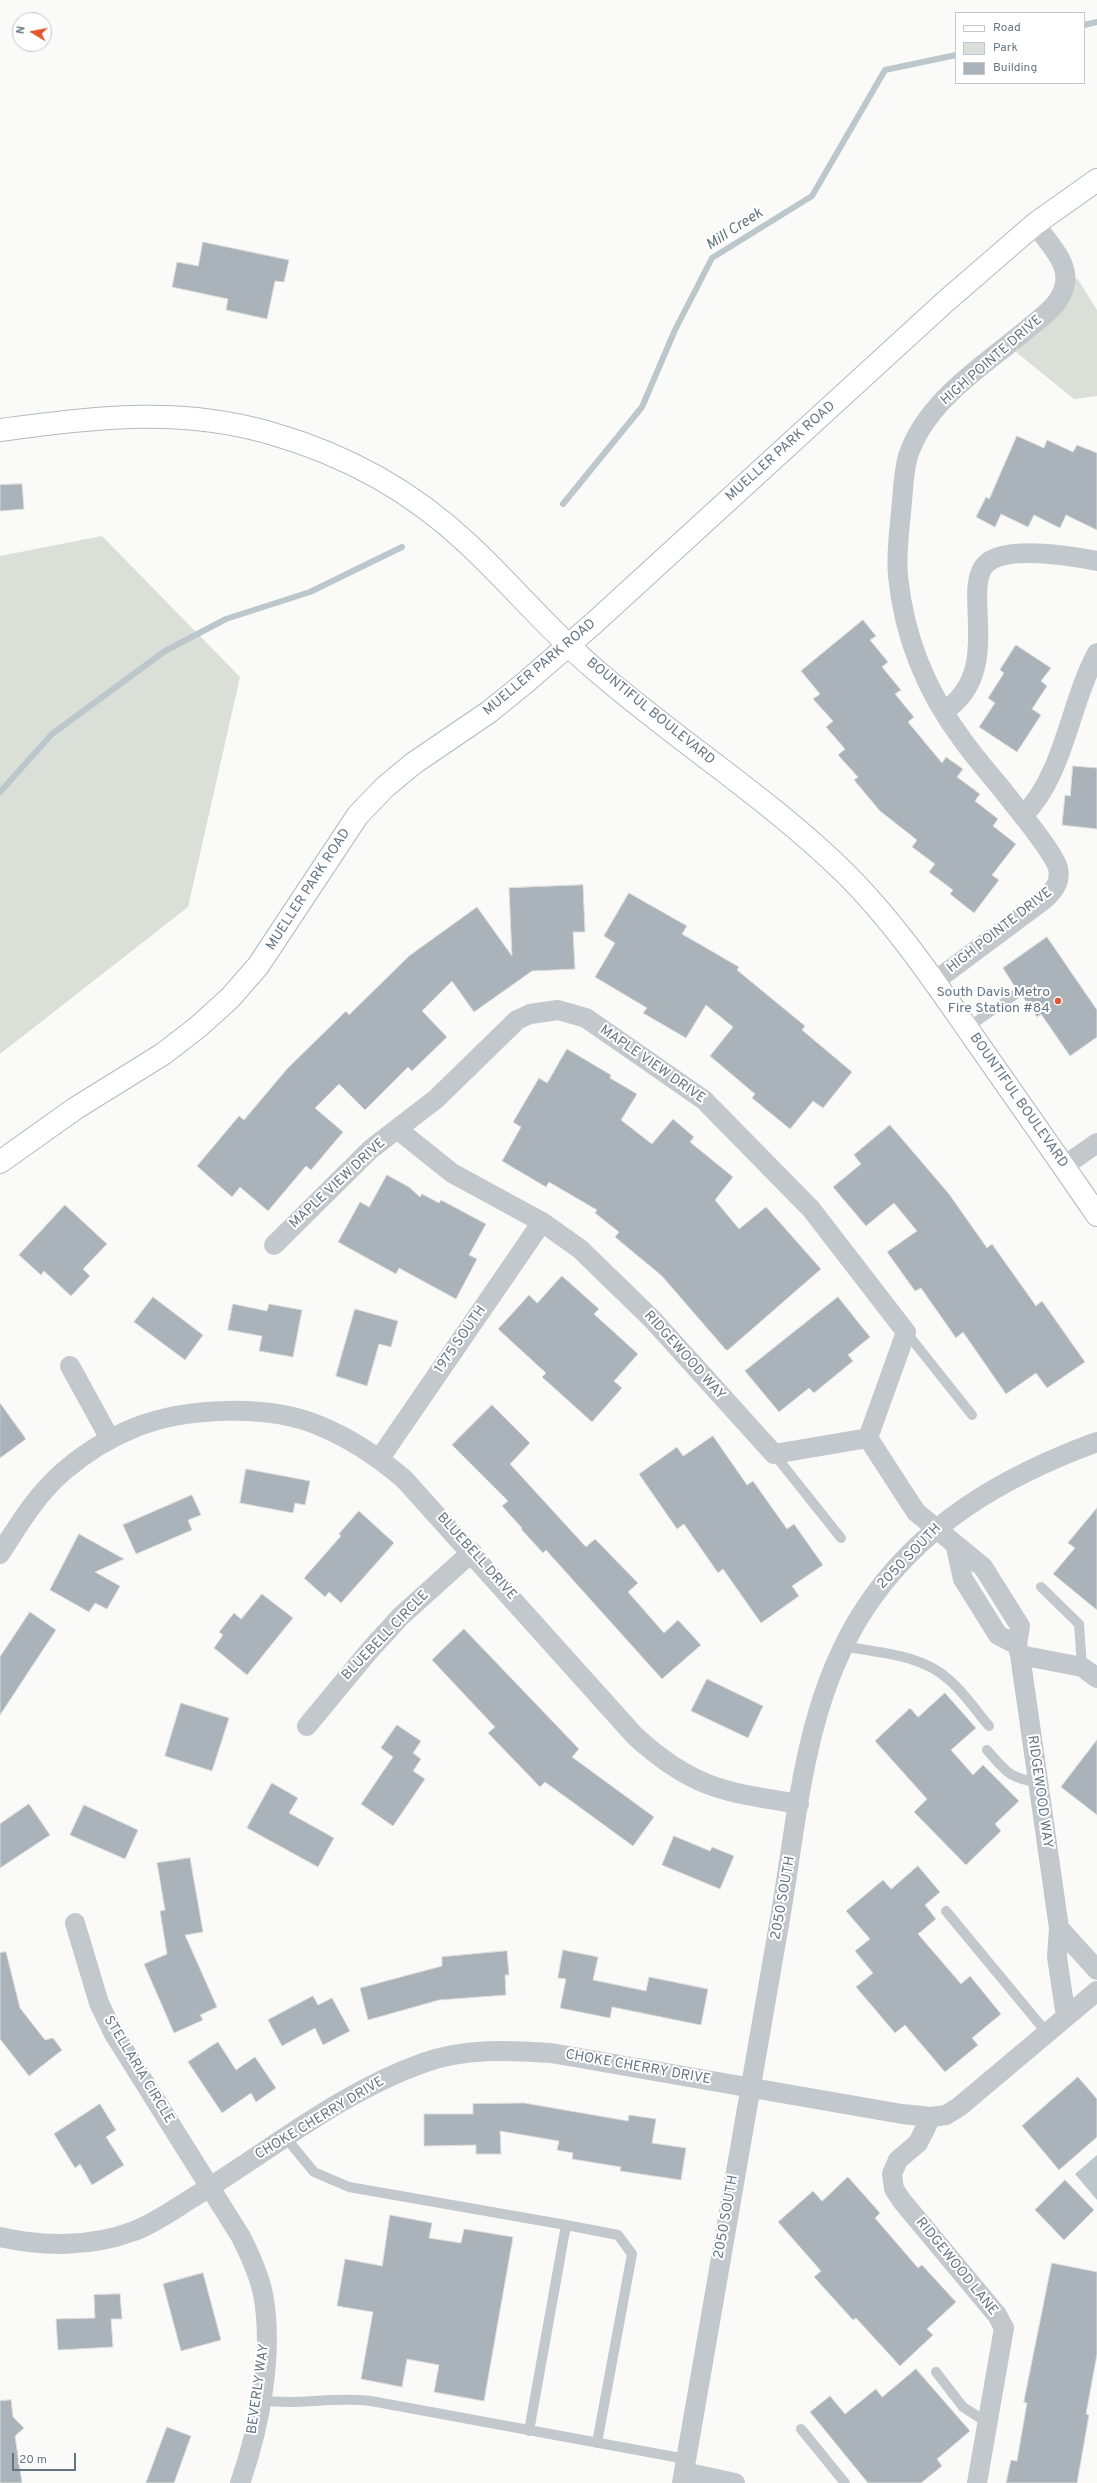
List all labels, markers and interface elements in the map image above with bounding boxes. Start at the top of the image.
north arrow [12,12,52,52]
legend [955,12,1085,84]
text: Road [993,20,1021,36]
text: N [14,25,29,35]
text: Park [993,40,1018,56]
text: Building [993,60,1037,76]
water label: Mill Creek [703,205,767,255]
street label: HIGH POINTE DRIVE [938,312,1046,410]
street label: MUELLER PARK ROAD [723,398,839,506]
street label: MUELLER PARK ROAD [480,616,600,720]
street label: BOUNTIFUL BOULEVARD [582,655,718,769]
street label: MUELLER PARK ROAD [263,826,355,954]
street label: HIGH POINTE DRIVE [944,885,1056,977]
place label: South Davis Metro Fire Station #84 [936,985,1050,1018]
marker: South Davis Metro Fire Station #84 [1053,996,1063,1006]
street label: MAPLE VIEW DRIVE [596,1022,708,1108]
street label: BOUNTIFUL BOULEVARD [965,1030,1071,1172]
street label: MAPLE VIEW DRIVE [287,1135,389,1233]
street label: 1975 SOUTH [432,1303,490,1377]
street label: RIDGEWOOD WAY [640,1308,728,1404]
street label: BLUEBELL DRIVE [433,1510,519,1604]
street label: 2050 SOUTH [875,1521,945,1593]
street label: BLUEBELL CIRCLE [339,1588,433,1684]
street label: RIDGEWOOD WAY [1023,1734,1055,1850]
street label: 2050 SOUTH [768,1855,800,1941]
street label: STELLARIA CIRCLE [99,2013,177,2127]
street label: CHOKE CHERRY DRIVE [564,2047,712,2089]
street label: CHOKE CHERRY DRIVE [253,2074,387,2164]
street label: 2050 SOUTH [711,2174,743,2260]
street label: RIDGEWOOD LANE [911,2215,1001,2319]
street label: BEVERLY WAY [244,2343,274,2435]
scale bar [14,2445,78,2471]
text: 20 m [19,2452,47,2468]

